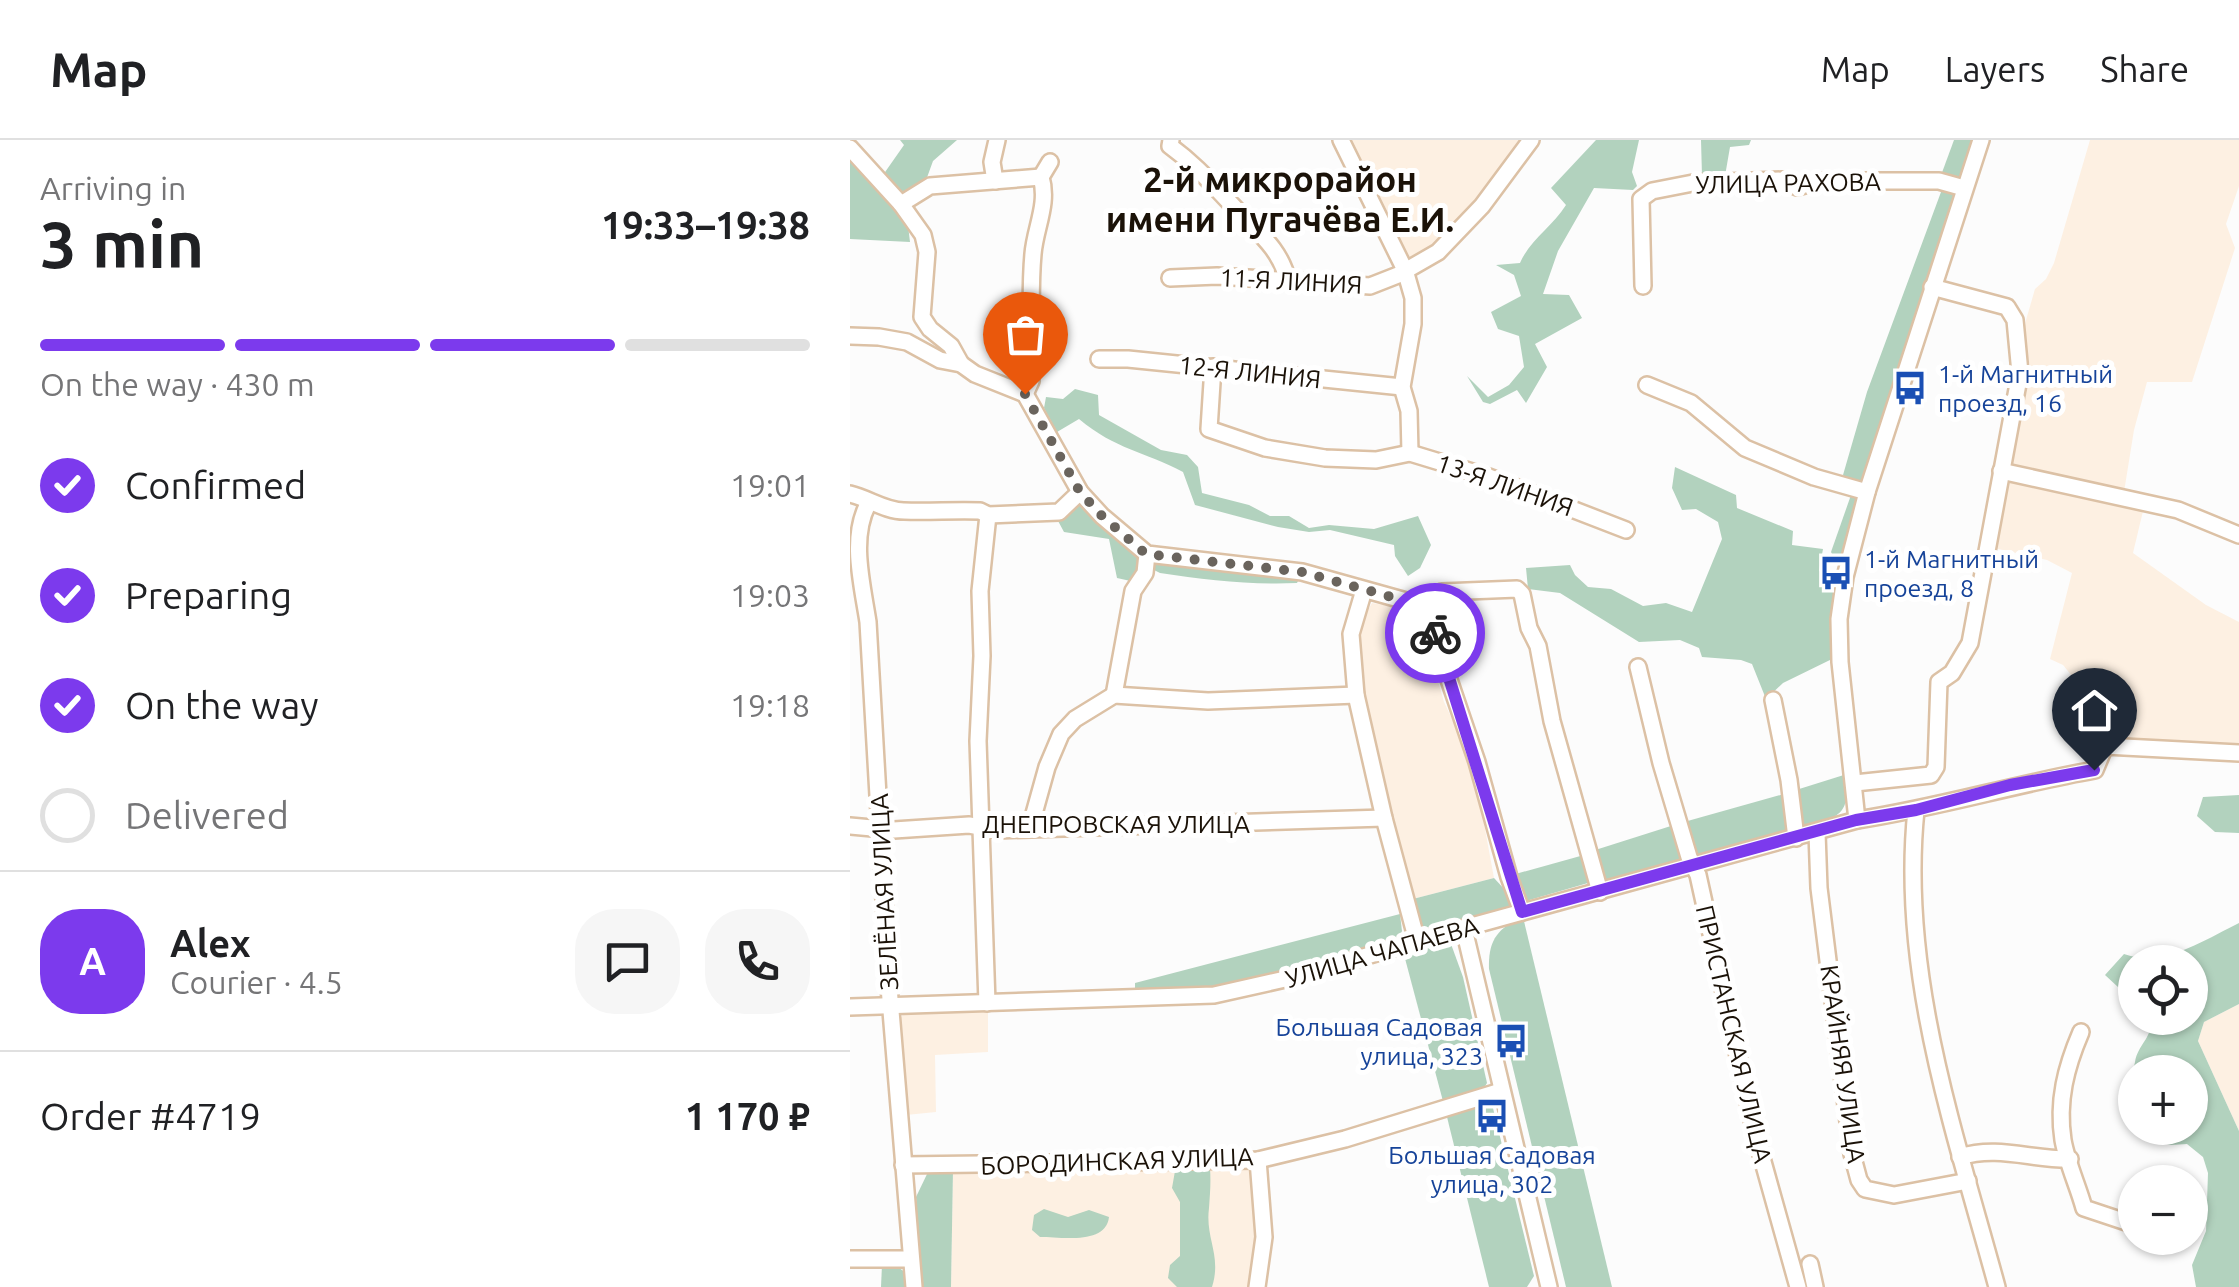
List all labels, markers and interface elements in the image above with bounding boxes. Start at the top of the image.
text: Map [50,42,148,96]
text: Map [1821,49,1890,89]
text: Layers [1945,49,2045,89]
text: Share [2100,49,2189,89]
district label: 2-й микрорайон имени Пугачёва Е.И. [1106,159,1454,239]
street label: УЛИЦА РАХОВА [1695,167,1881,199]
text: Arriving in [40,170,186,206]
text: 19:33–19:38 [601,204,810,246]
text: 3 min [40,207,204,280]
street label: 11-Я ЛИНИЯ [1219,263,1363,299]
pin [983,292,1068,395]
icon: bag [998,307,1053,362]
street label: 12-Я ЛИНИЯ [1178,351,1322,393]
place label: 1-й Магнитный проезд, 16 [1938,360,2113,417]
text: On the way · 430 m [40,366,315,402]
bus stop icon: 1-й Магнитный проезд, 16 [1891,369,1929,407]
street label: 13-Я ЛИНИЯ [1433,449,1577,521]
icon: check [40,458,95,513]
text: Confirmed [125,464,306,506]
text: 19:01 [730,467,810,503]
place label: 1-й Магнитный проезд, 8 [1864,545,2039,602]
bus stop icon: 1-й Магнитный проезд, 8 [1817,554,1855,592]
icon: check [40,568,95,623]
text: Preparing [125,574,292,616]
text: 19:03 [730,577,810,613]
courier [1385,583,1485,683]
icon: bike [1408,606,1463,661]
pin [2052,668,2137,771]
icon: check [40,678,95,733]
icon: home [2067,683,2122,738]
text: On the way [125,684,318,726]
text: 19:18 [730,687,810,723]
street label: ЗЕЛЁНАЯ УЛИЦА [865,793,903,991]
text: Delivered [125,794,289,836]
street label: ДНЕПРОВСКАЯ УЛИЦА [982,810,1250,838]
street label: ПРИСТАНСКАЯ УЛИЦА [1691,902,1777,1166]
button: chat [575,909,680,1014]
button: phone [705,909,810,1014]
street label: УЛИЦА ЧАПАЕВА [1282,911,1482,993]
text: Alex [170,922,251,964]
text: A [79,940,106,982]
map controls [2118,945,2208,1255]
button: locate [2118,945,2208,1035]
street label: КРАЙНЯЯ УЛИЦА [1815,963,1871,1165]
text: Courier · 4.5 [170,964,343,1000]
place label: Большая Садовая улица, 323 [1276,1013,1483,1070]
bus stop icon: Большая Садовая улица, 323 [1492,1022,1530,1060]
button: + [2118,1055,2208,1145]
text: Order #4719 [40,1095,261,1137]
text: 1 170 ₽ [685,1095,810,1137]
bus stop icon: Большая Садовая улица, 302 [1473,1097,1511,1135]
place label: Большая Садовая улица, 302 [1388,1141,1596,1198]
street label: БОРОДИНСКАЯ УЛИЦА [980,1142,1254,1180]
button: − [2118,1165,2208,1255]

